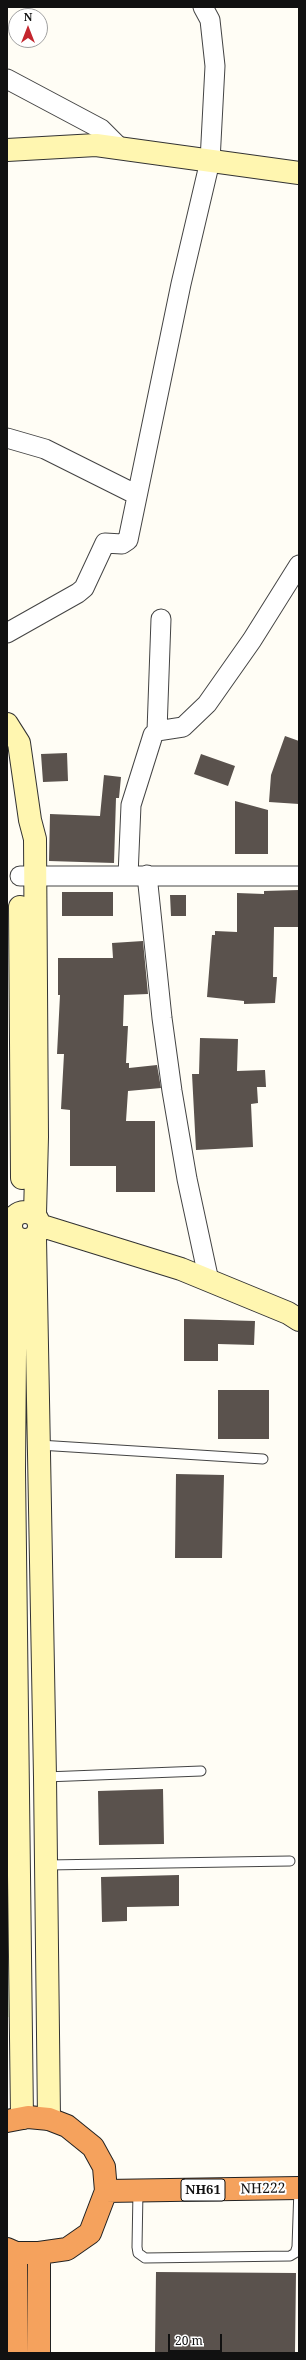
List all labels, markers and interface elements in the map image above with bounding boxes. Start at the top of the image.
north arrow [8,8,48,48]
text: N [24,9,32,24]
road number: NH61 [181,2179,225,2201]
street label: NH222 [240,2180,286,2198]
scale bar [170,2326,224,2352]
text: 20 m [175,2332,203,2349]

